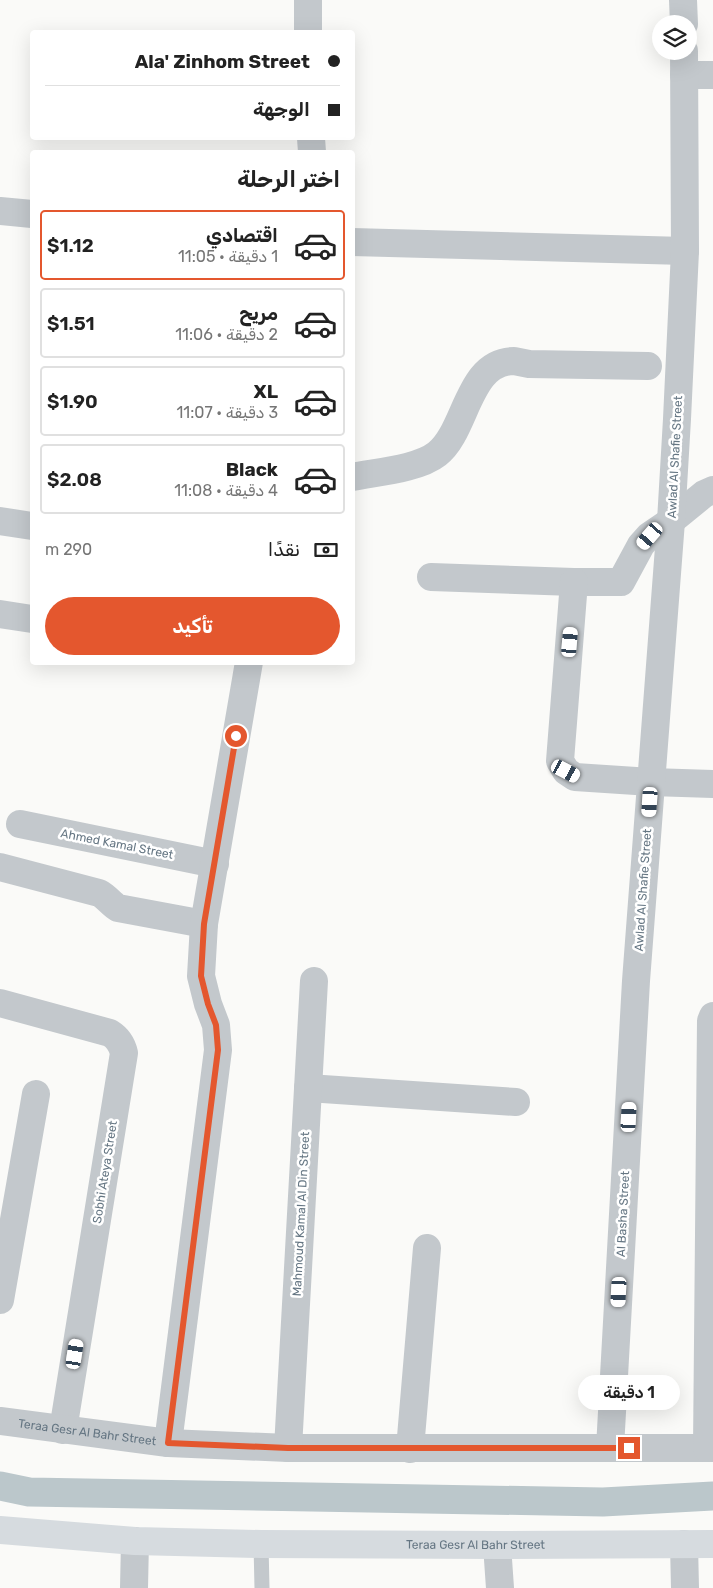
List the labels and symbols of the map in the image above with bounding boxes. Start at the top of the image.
street label: Awlad Al Shafie Street [665,395,685,519]
car [634,520,665,552]
car [561,626,578,658]
route start [225,725,247,747]
car [549,757,582,785]
car [641,787,658,817]
street label: Ahmed Kamal Street [60,826,175,862]
street label: Awlad Al Shafie Street [632,828,654,952]
car [620,1102,637,1132]
street label: Sobhi Ateya Street [90,1119,120,1224]
street label: Mahmoud Kamal Al Din Street [290,1131,312,1297]
street label: Al Basha Street [614,1170,632,1257]
car [610,1277,627,1307]
car [65,1338,84,1370]
callout: 1 دقيقة [578,1376,680,1410]
street label: Teraa Gesr Al Bahr Street [17,1416,157,1448]
route end [618,1437,640,1459]
street label: Teraa Gesr Al Bahr Street [406,1538,545,1552]

